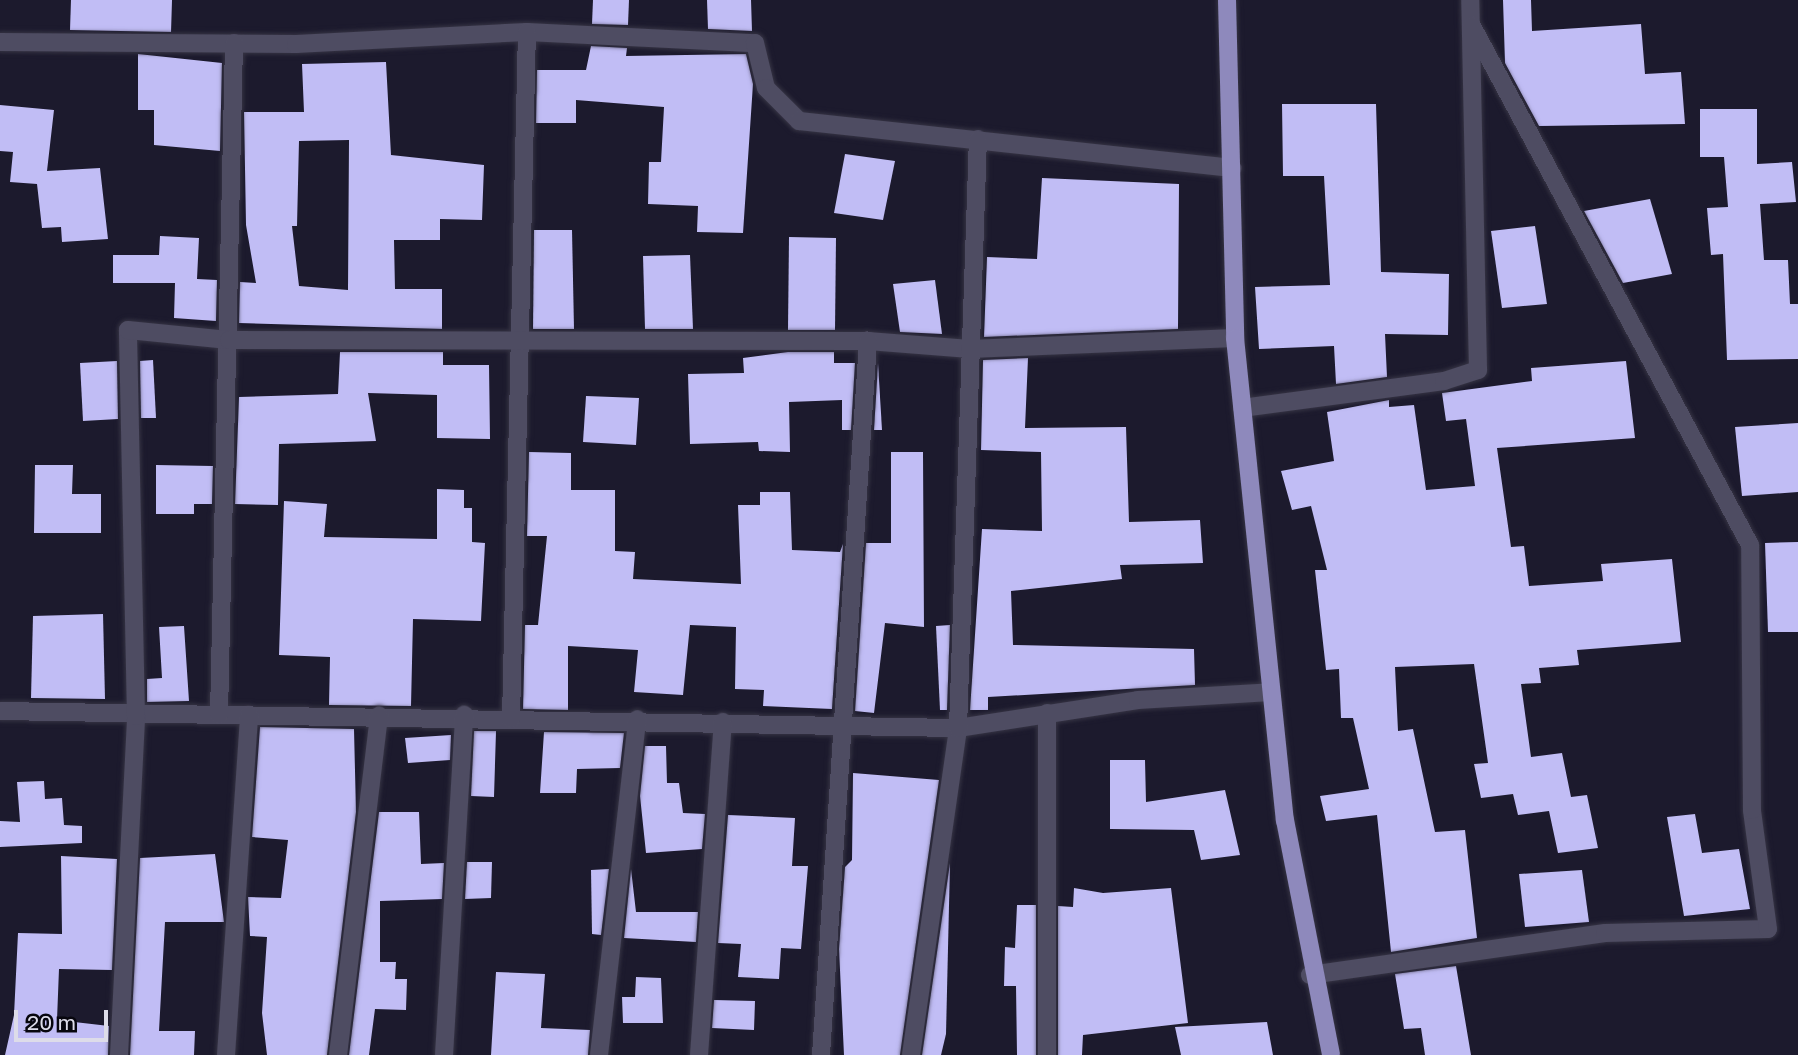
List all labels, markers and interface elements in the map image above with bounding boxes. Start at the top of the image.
scale bar [18,996,112,1040]
text: 20 m [27,1009,76,1035]

